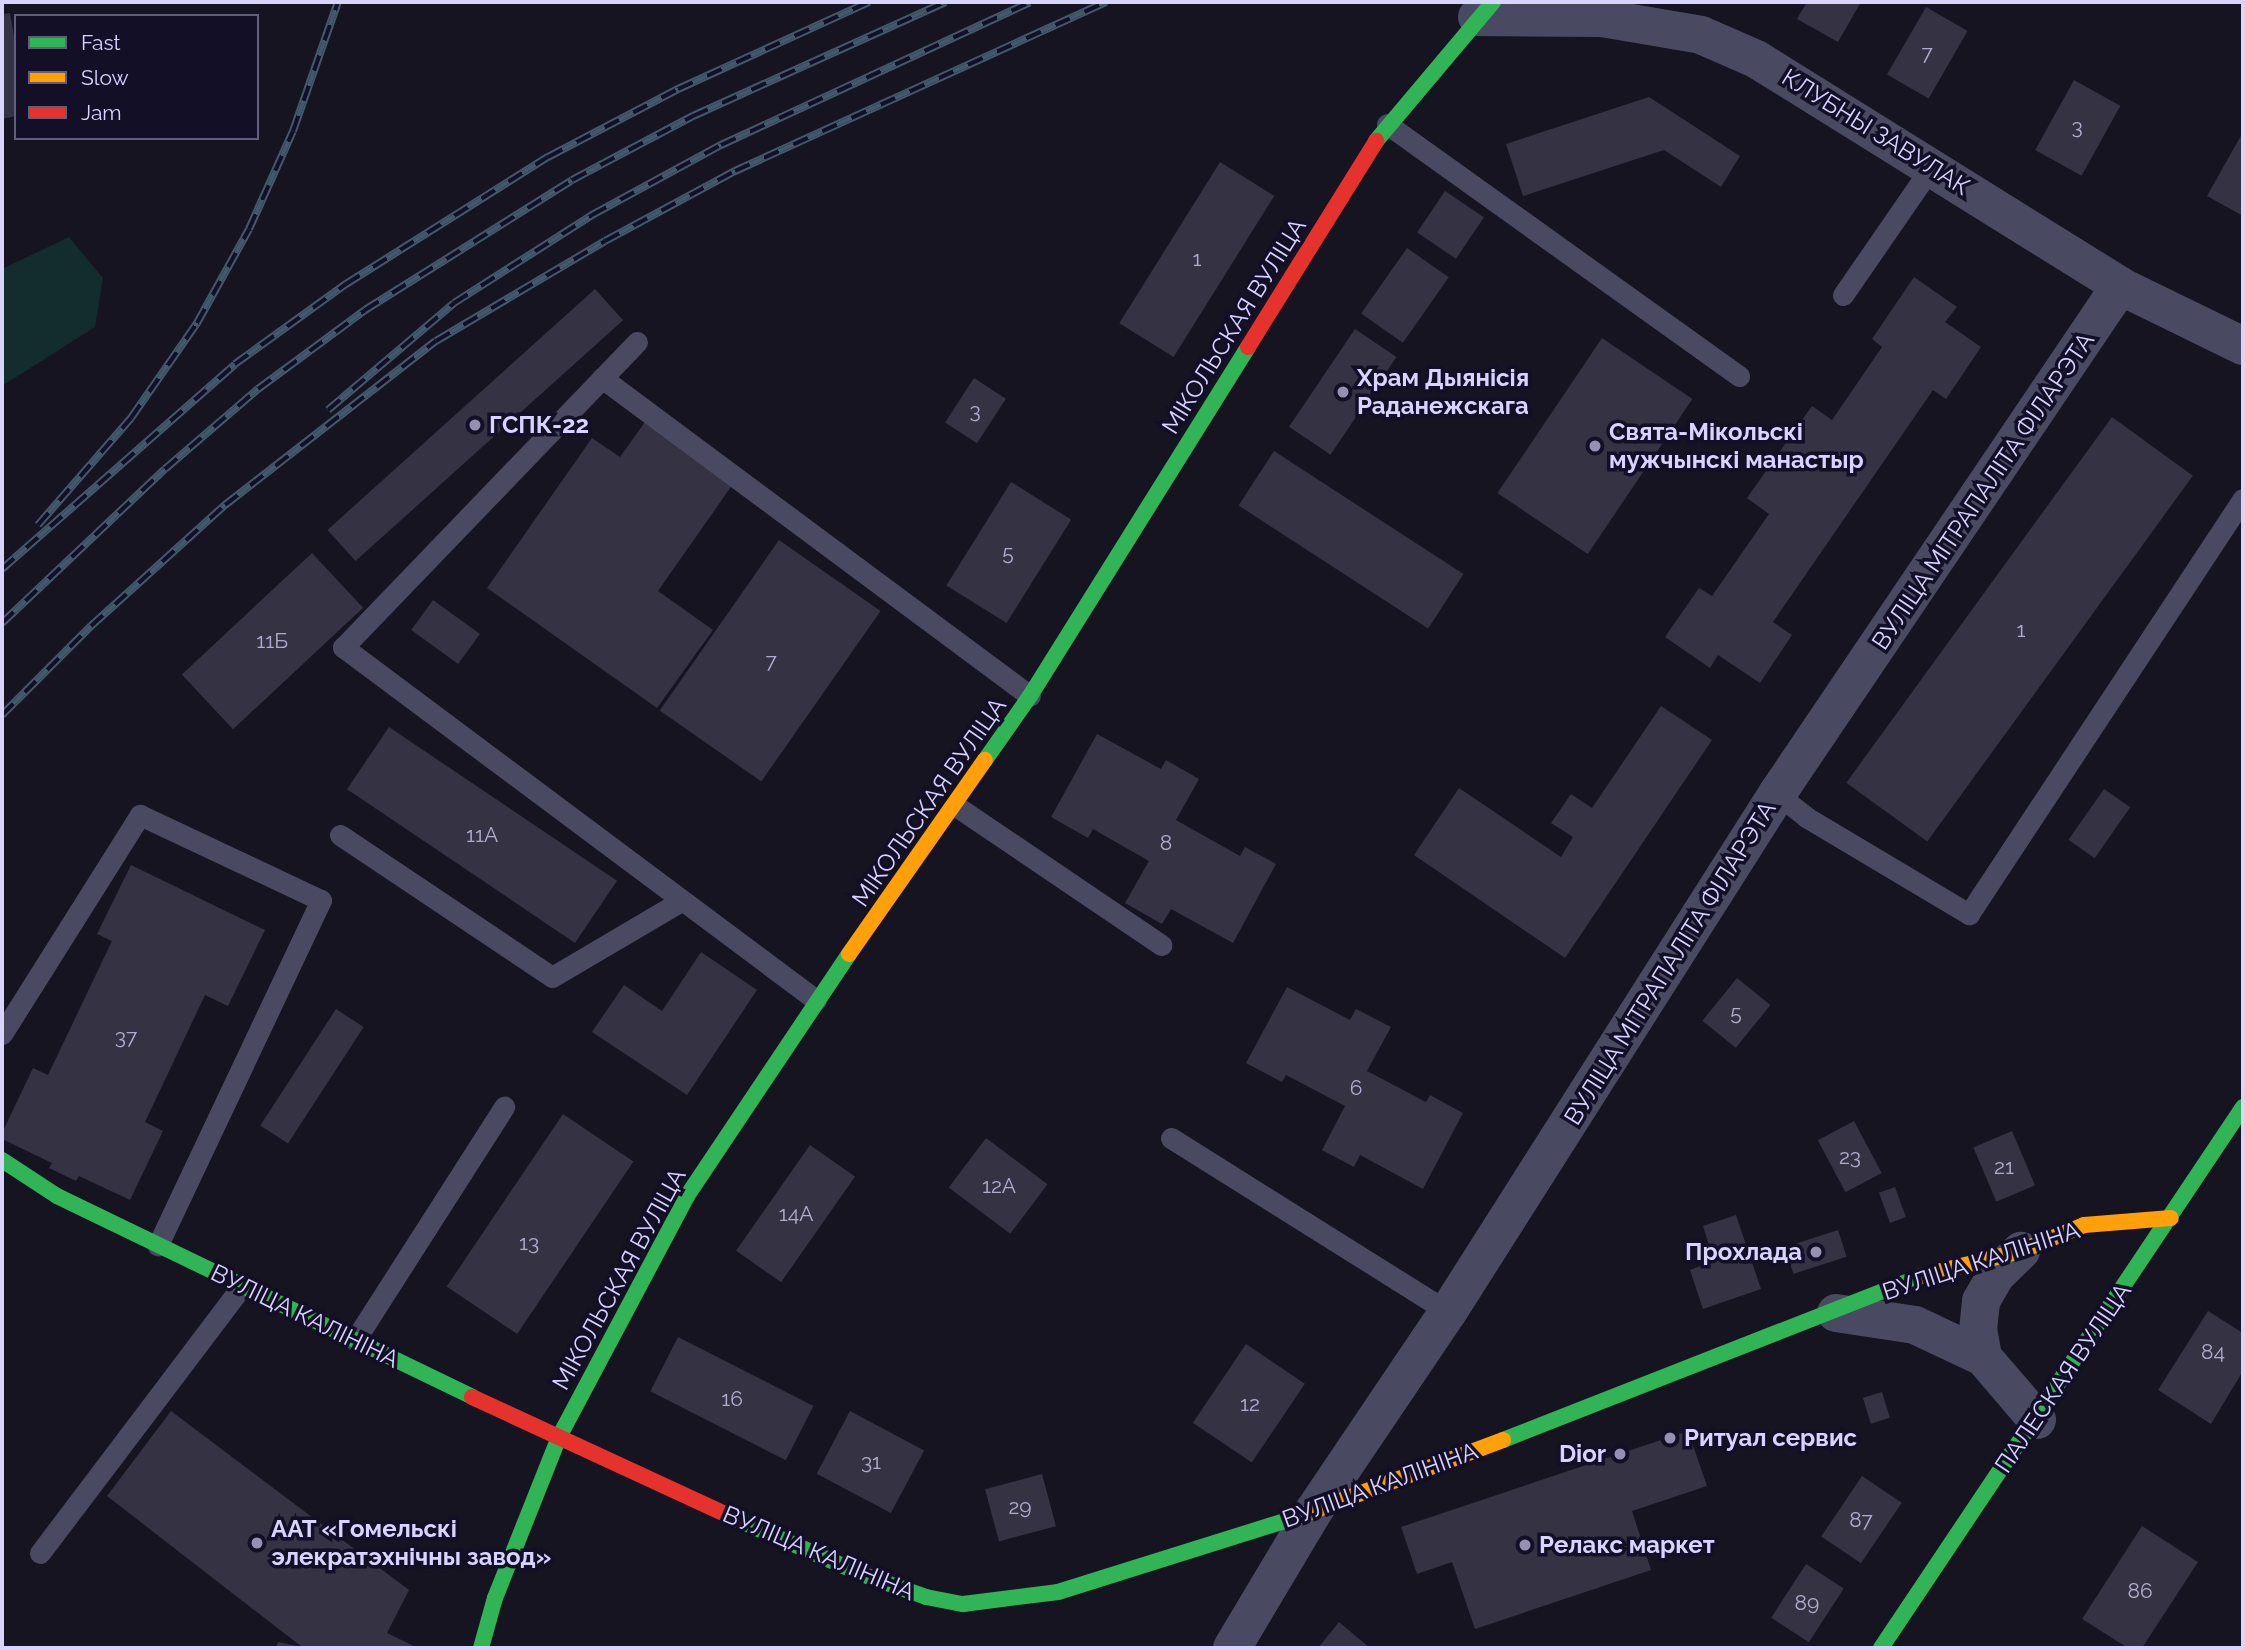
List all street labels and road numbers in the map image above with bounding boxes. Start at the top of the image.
street label: КЛУБНЫ ЗАВУЛАК [1777,63,1975,201]
street label: МІКОЛЬСКАЯ ВУЛІЦА [1156,213,1312,439]
street label: ВУЛІЦА МІТРАПАЛІТА ФІЛАРЭТА [1865,326,2101,656]
street label: МІКОЛЬСКАЯ ВУЛІЦА [846,692,1012,912]
street label: ВУЛІЦА МІТРАПАЛІТА ФІЛАРЭТА [1558,795,1782,1131]
street label: МІКОЛЬСКАЯ ВУЛІЦА [546,1163,692,1395]
street label: ВУЛІЦА КАЛІНІНА [1878,1215,2084,1307]
street label: ВУЛІЦА КАЛІНІНА [206,1258,404,1374]
street label: ПАЛЕСКАЯ ВУЛІЦА [1989,1278,2137,1478]
street label: ВУЛІЦА КАЛІНІНА [1278,1436,1482,1534]
street label: ВУЛІЦА КАЛІНІНА [718,1499,920,1607]

